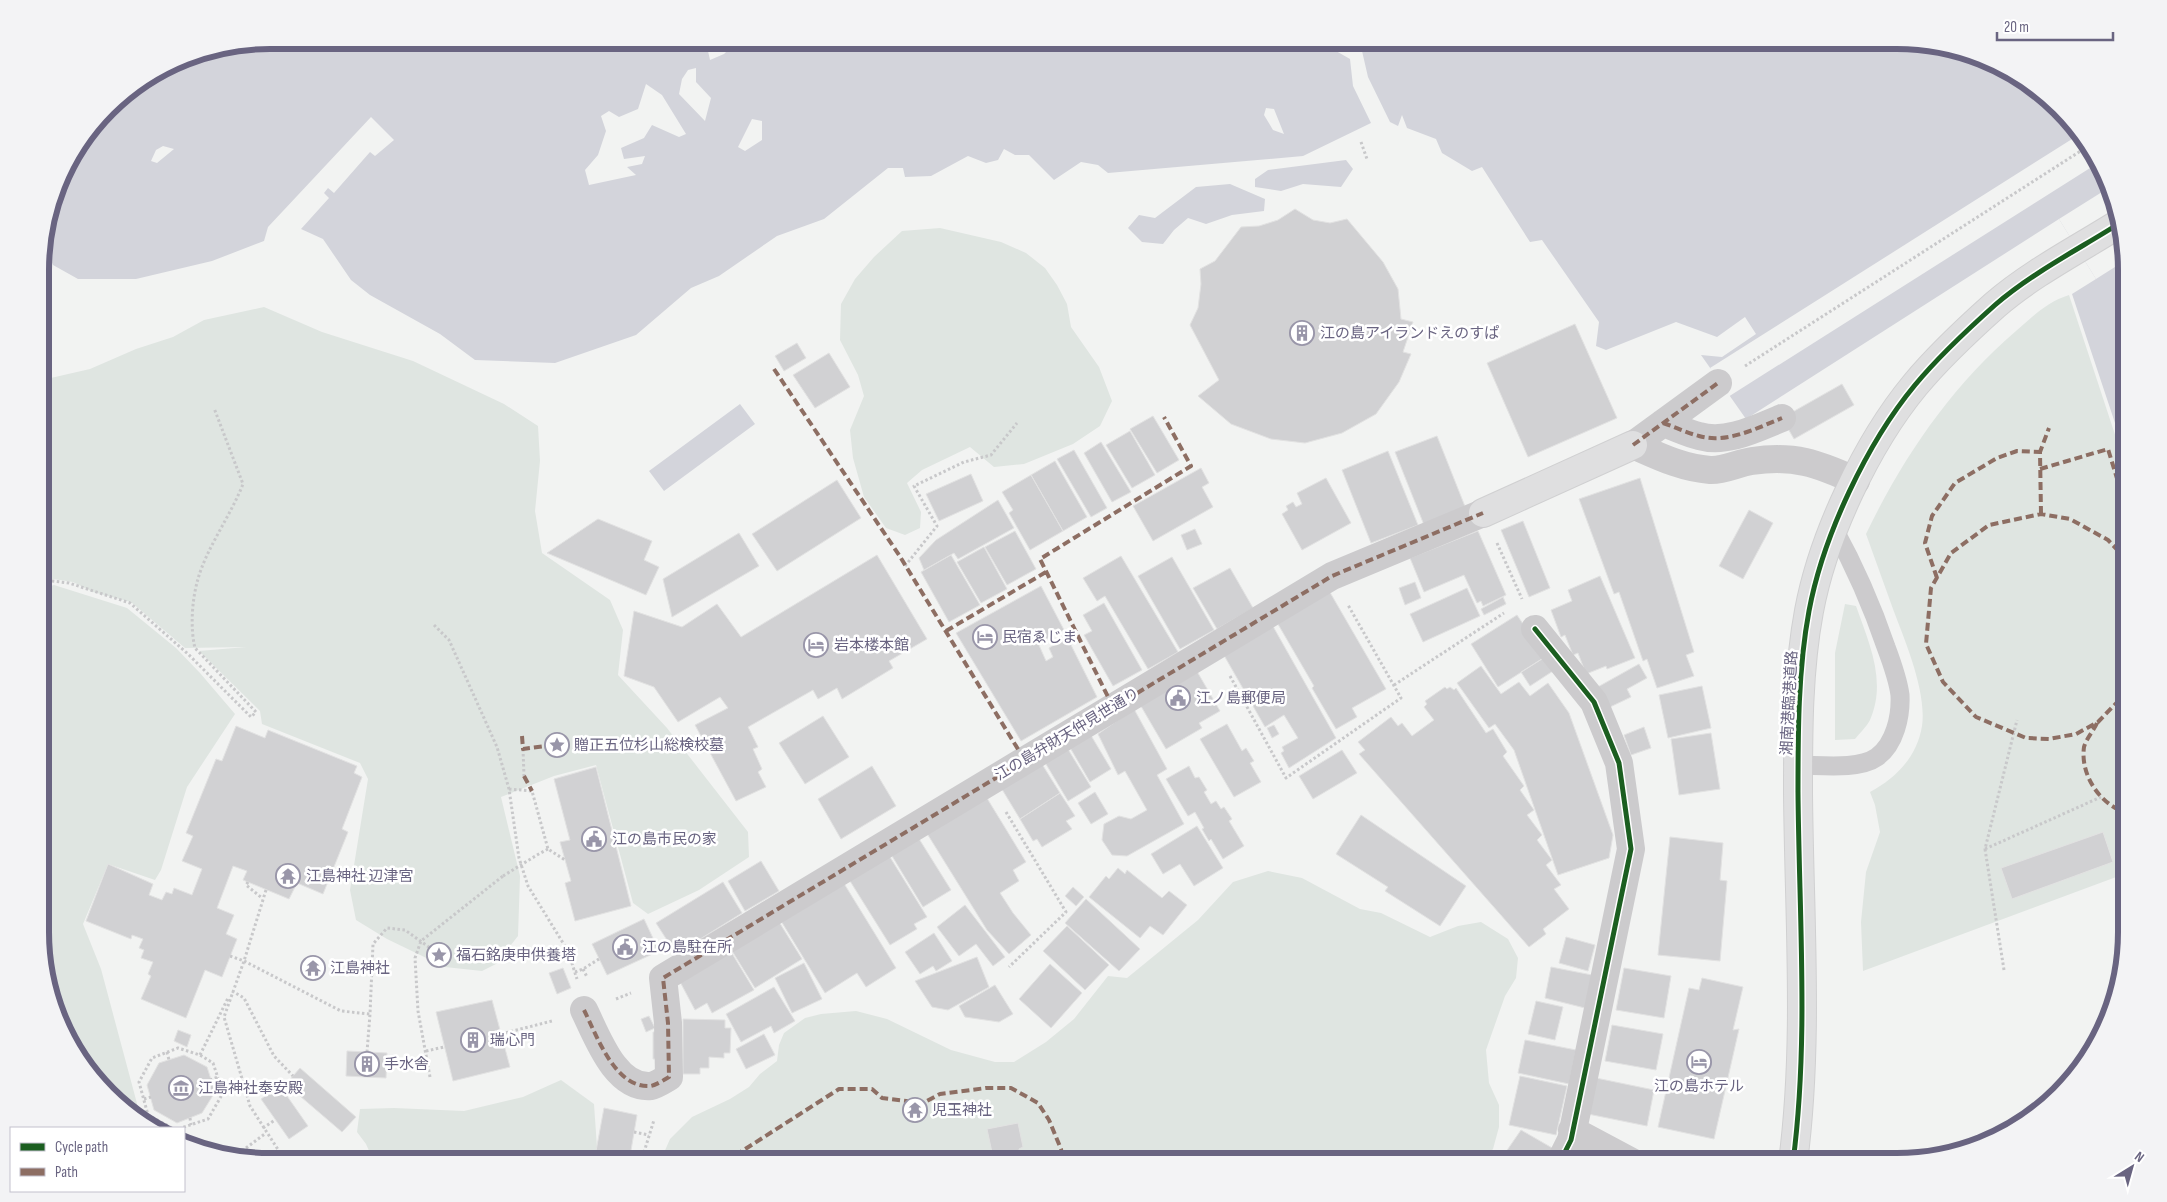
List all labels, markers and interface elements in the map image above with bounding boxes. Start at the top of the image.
scale bar [1997,10,2113,42]
text: 20 m [2004,18,2029,37]
building icon: 江の島アイランドえのすぱ [1289,320,1315,346]
place label: 江の島アイランドえのすぱ [1320,324,1499,343]
hotel icon: 民宿ゑじま [972,624,998,650]
place label: 民宿ゑじま [1002,628,1077,647]
hotel icon: 岩本楼本館 [803,632,829,658]
place label: 岩本楼本館 [834,636,909,655]
street label: 湘南港臨港道路 [1777,650,1802,756]
street label: 江の島弁財天仲見世通り [992,684,1143,785]
public building icon: 江ノ島郵便局 [1165,685,1191,711]
place label: 江ノ島郵便局 [1196,689,1286,708]
place icon: 贈正五位杉山総検校墓 [544,732,570,758]
place label: 贈正五位杉山総検校墓 [574,736,724,755]
public building icon: 江の島市民の家 [581,826,607,852]
place label: 江の島市民の家 [612,830,717,849]
temple icon: 江島神社 辺津宮 [275,863,301,889]
place label: 江島神社 辺津宮 [306,867,413,886]
public building icon: 江の島駐在所 [612,934,638,960]
place label: 江の島駐在所 [642,938,732,957]
place icon: 福石銘庚申供養塔 [426,942,452,968]
place label: 福石銘庚申供養塔 [456,946,576,965]
temple icon: 江島神社 [300,955,326,981]
place label: 江島神社 [330,959,390,978]
building icon: 瑞心門 [460,1027,486,1053]
place label: 瑞心門 [490,1031,535,1050]
hotel icon: 江の島ホテル [1686,1049,1712,1075]
building icon: 手水舎 [354,1051,380,1077]
place label: 手水舎 [384,1055,429,1074]
museum icon: 江島神社奉安殿 [168,1075,194,1101]
place label: 江の島ホテル [1654,1077,1744,1096]
place label: 江島神社奉安殿 [198,1079,303,1098]
temple icon: 児玉神社 [902,1097,928,1123]
place label: 児玉神社 [932,1101,992,1120]
legend [10,1127,185,1192]
text: Cycle path [55,1138,108,1157]
north arrow [2107,1142,2157,1192]
text: N [2131,1148,2148,1166]
text: Path [55,1163,78,1182]

